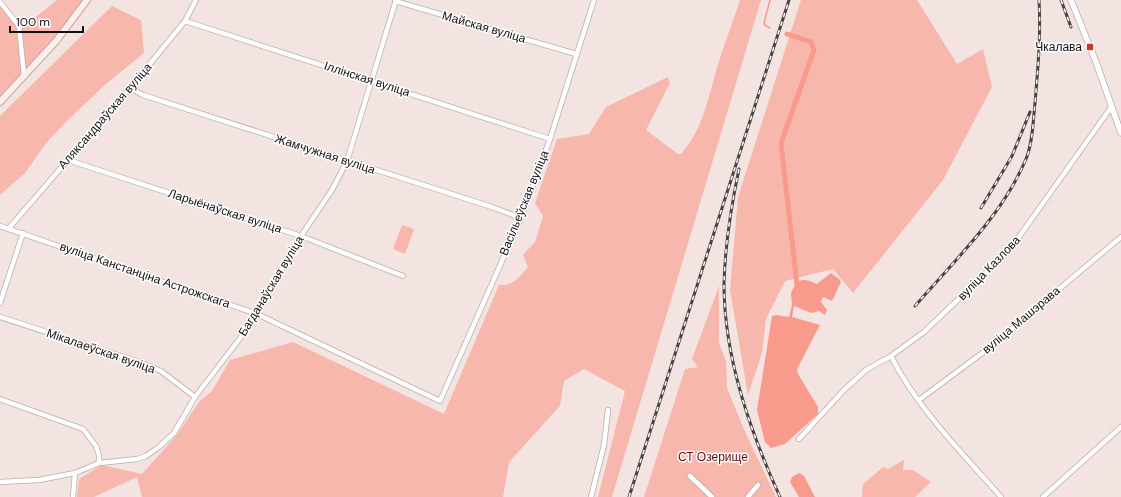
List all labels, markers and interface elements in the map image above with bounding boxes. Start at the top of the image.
street label: Майская вуліца [440,7,528,47]
scale bar [10,8,83,34]
text: 100 m [16,14,50,30]
place label: Чкалава [1035,39,1082,55]
marker: Чкалава [1085,42,1095,52]
street label: Іллінская вуліца [322,58,412,101]
street label: Аляксандраўская вуліца [55,59,156,172]
street label: Жамчужная вуліца [273,130,378,178]
street label: Васільеўская вуліца [496,148,553,258]
street label: Ларыёнаўская вуліца [166,185,284,237]
street label: вуліца Казлова [954,232,1024,304]
street label: Багданаўская вуліца [235,233,307,339]
street label: вуліца Канстанціна Астрожскага [58,238,233,312]
street label: вуліца Машэрава [979,282,1064,357]
street label: Мікалаеўская вуліца [44,325,158,377]
park label: СТ Озерище [678,449,748,465]

